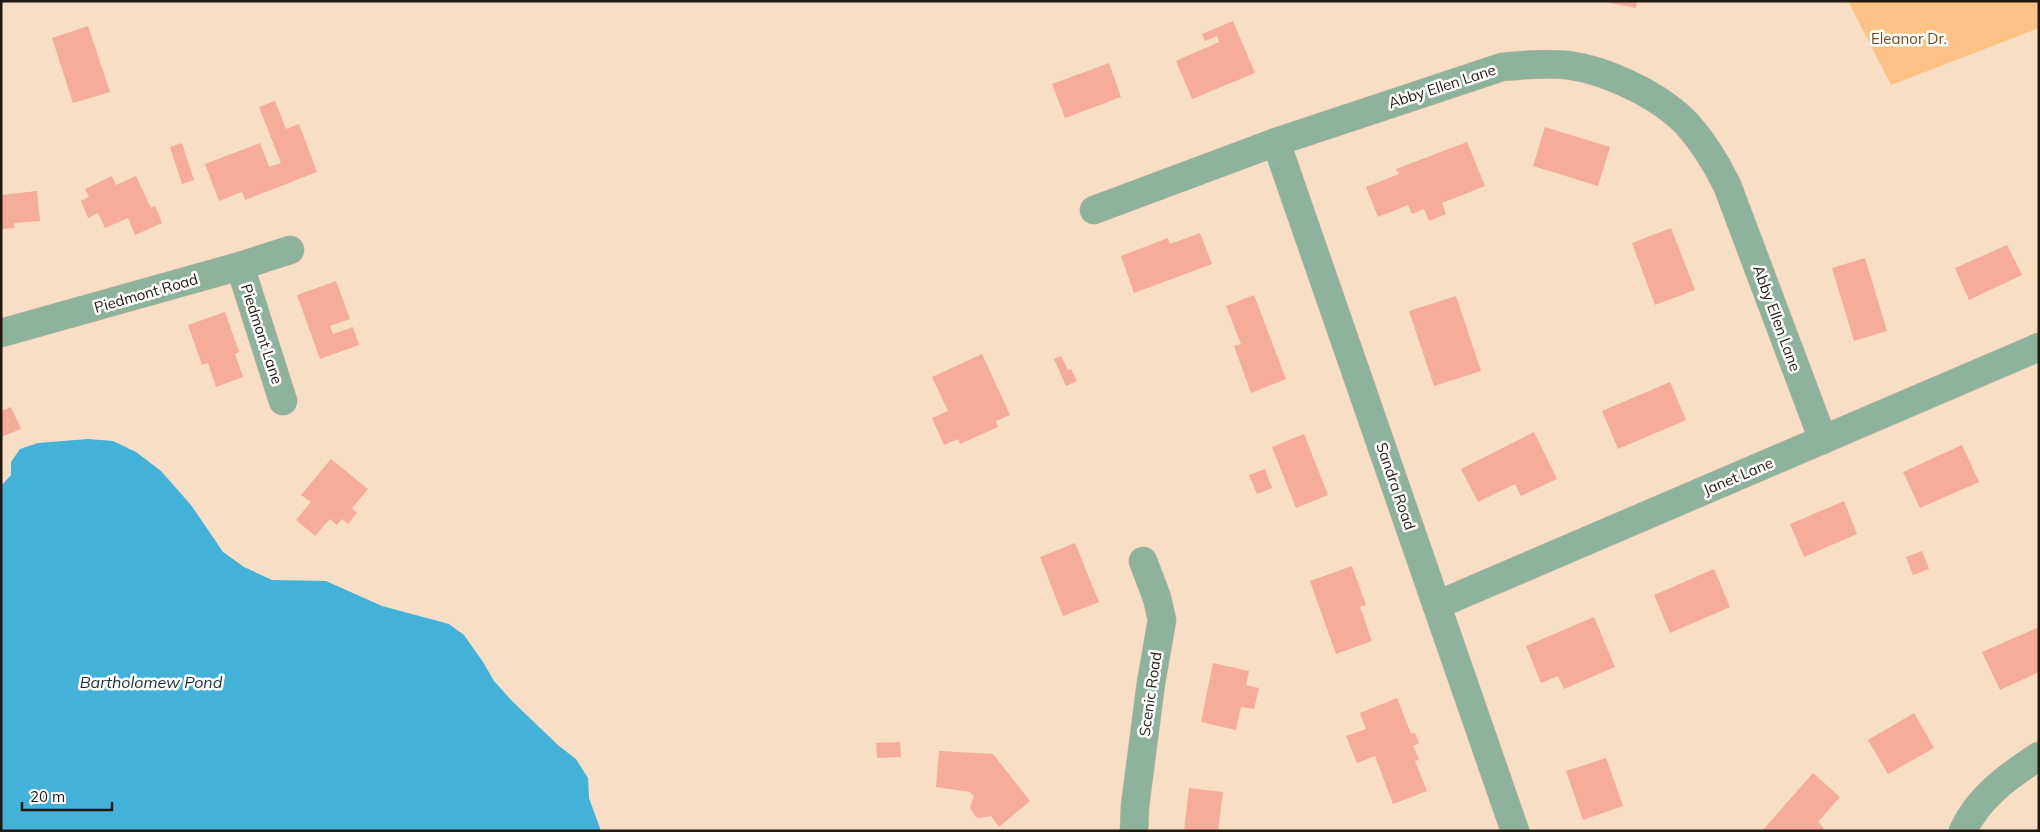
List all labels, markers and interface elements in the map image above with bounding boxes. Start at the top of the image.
park label: Eleanor Dr. [1871,29,1947,48]
street label: Abby Ellen Lane [1386,60,1498,112]
street label: Abby Ellen Lane [1749,262,1805,374]
street label: Piedmont Road [92,269,200,317]
street label: Piedmont Lane [237,281,287,387]
street label: Sandra Road [1372,440,1420,532]
street label: Janet Lane [1700,453,1776,499]
street label: Scenic Road [1135,650,1165,738]
water label: Bartholomew Pond [80,672,223,692]
scale bar [22,780,112,812]
text: 20 m [30,787,65,806]

